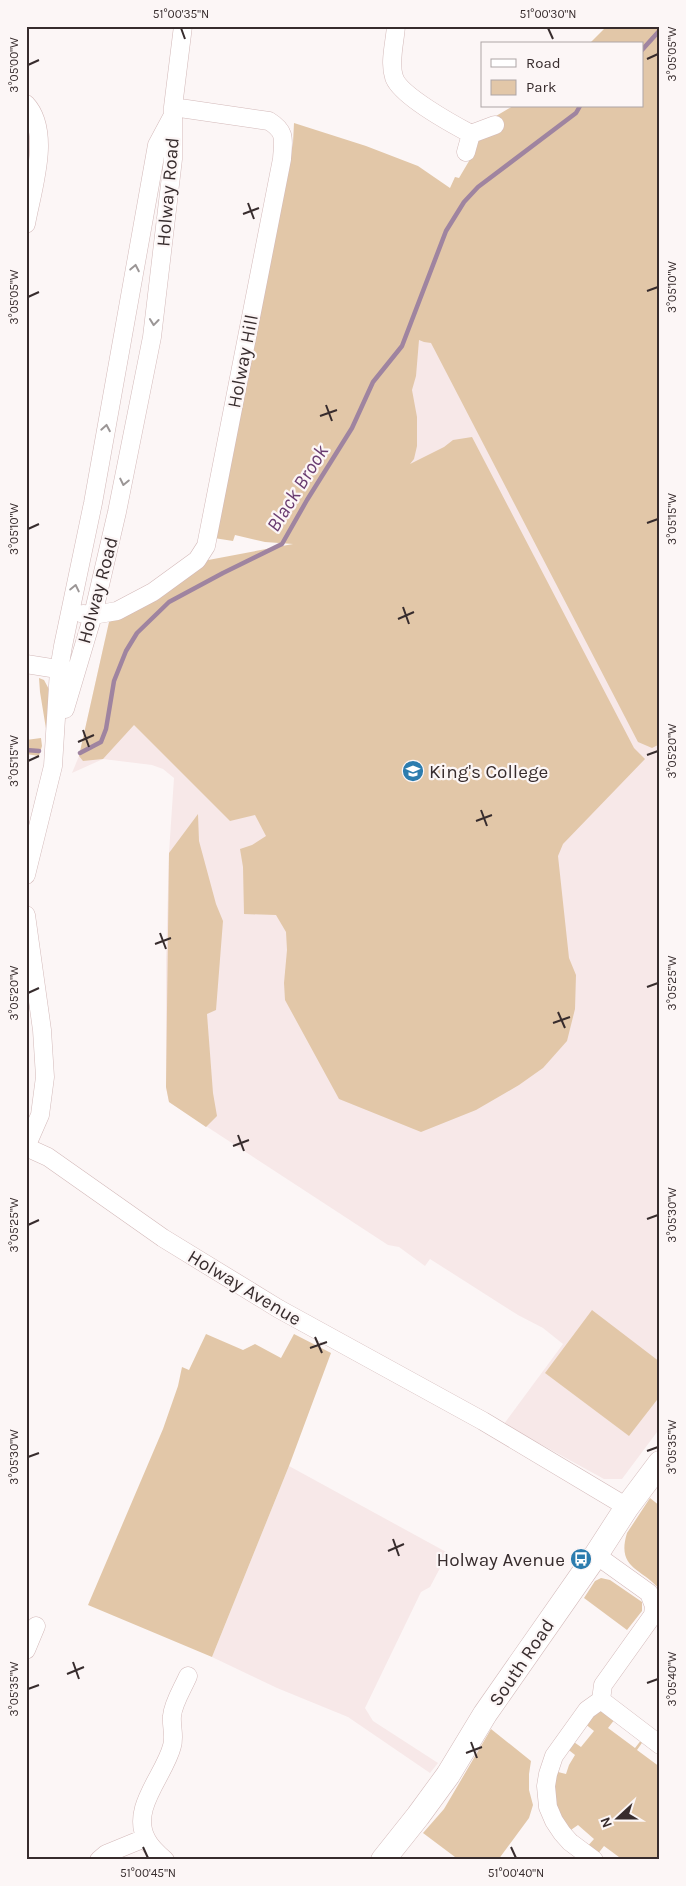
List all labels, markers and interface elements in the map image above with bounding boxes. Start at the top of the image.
text: 51°00'35"N [153,7,209,21]
text: 51°00'30"N [520,7,576,21]
text: 3°05'05"W [665,26,679,81]
text: 3°05'00"W [7,37,21,93]
legend [481,42,644,108]
text: Road [526,54,561,72]
text: Park [526,78,556,96]
street label: Holway Road [152,136,184,248]
text: 3°05'10"W [665,261,679,313]
one-way arrow [130,264,140,273]
text: 3°05'05"W [7,269,21,324]
street label: Holway Hill [223,312,263,410]
one-way arrow [149,318,160,326]
one-way arrow [101,424,111,433]
water label: Black Brook [262,440,334,536]
one-way arrow [119,477,129,486]
text: 3°05'15"W [665,493,679,545]
text: 3°05'10"W [7,503,21,555]
street label: Holway Road [73,534,123,646]
one-way arrow [70,583,80,592]
text: 3°05'20"W [665,723,679,779]
text: 3°05'15"W [7,735,21,787]
school or university icon: King's College [401,759,425,783]
place label: King's College [429,761,548,783]
text: 3°05'25"W [665,955,679,1010]
text: 3°05'20"W [7,965,21,1021]
text: 3°05'30"W [665,1187,679,1243]
text: 3°05'25"W [7,1197,21,1252]
street label: Holway Avenue [184,1245,305,1330]
text: 3°05'35"W [665,1419,679,1474]
text: 3°05'30"W [7,1429,21,1485]
bus stop icon: Holway Avenue [569,1547,593,1571]
place label: Holway Avenue [436,1549,565,1571]
street label: South Road [485,1615,559,1710]
text: 3°05'40"W [665,1651,679,1706]
text: 3°05'35"W [7,1661,21,1716]
north arrow [594,1794,644,1844]
text: N [597,1815,616,1830]
text: 51°00'45"N [120,1866,176,1880]
text: 51°00'40"N [488,1866,544,1880]

